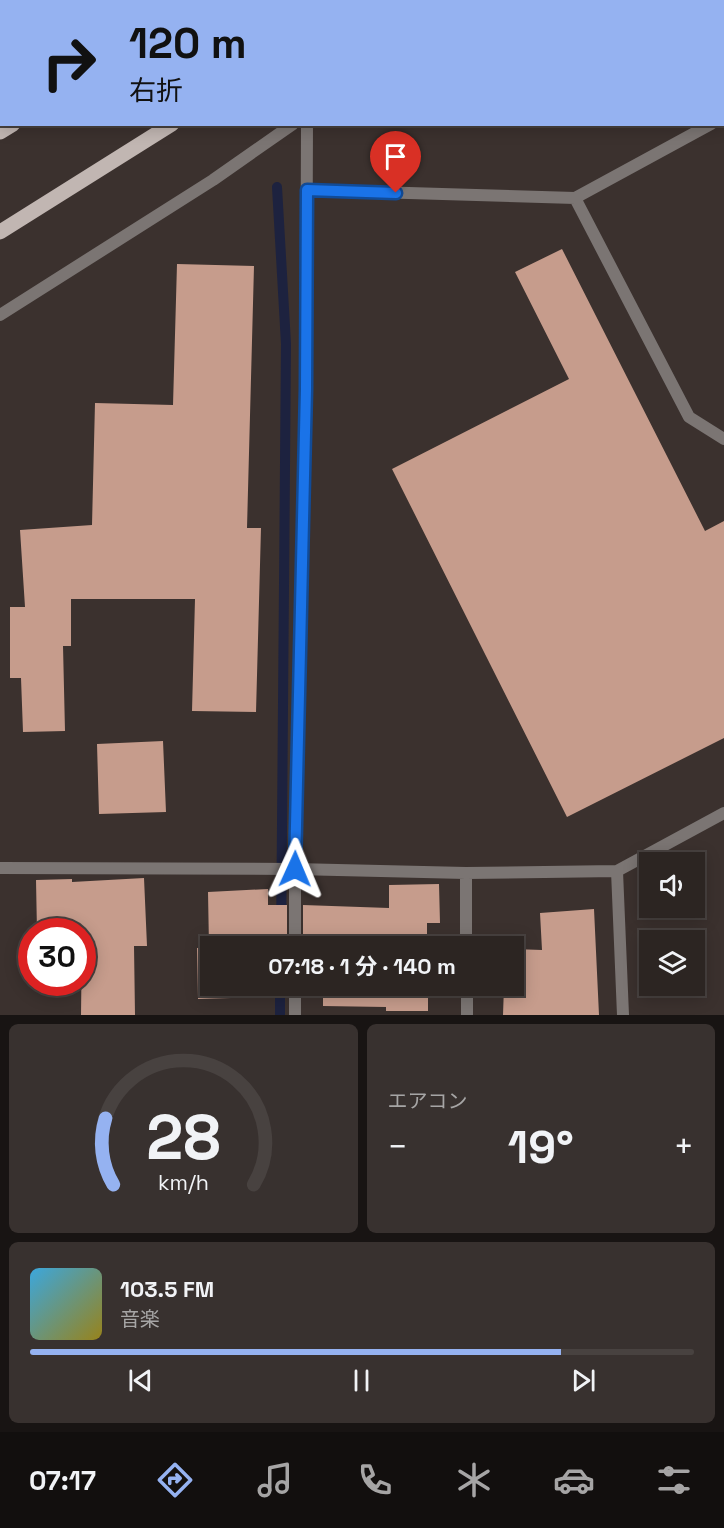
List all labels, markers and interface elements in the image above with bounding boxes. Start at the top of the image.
text: 120 m [129,17,247,70]
icon: right [30,24,108,102]
text: 右折 [129,73,183,108]
pin [370,131,421,193]
icon: arrive [379,140,412,173]
position arrow [263,837,327,901]
map controls [639,852,705,996]
button: sound [639,852,705,918]
speed limit sign: 30 [18,918,96,996]
button: layers [639,930,705,996]
text: 07:18 · 1 分 · 140 m [268,952,456,980]
text: エアコン [388,1088,468,1114]
text: 28 [146,1098,220,1177]
text: 19° [508,1119,574,1176]
text: − [388,1126,408,1168]
text: + [674,1126,694,1168]
text: km/h [158,1170,209,1197]
text: 103.5 FM [120,1275,214,1303]
text: 音楽 [120,1306,160,1332]
icon: previous [124,1364,157,1397]
icon: pause [345,1364,378,1397]
icon: next [567,1364,600,1397]
icon: directions [154,1459,196,1501]
icon: music [254,1459,296,1501]
icon: phone [354,1459,396,1501]
icon: climate [453,1459,495,1501]
icon: car [553,1459,595,1501]
icon: filters [653,1459,695,1501]
text: 07:17 [29,1463,96,1498]

